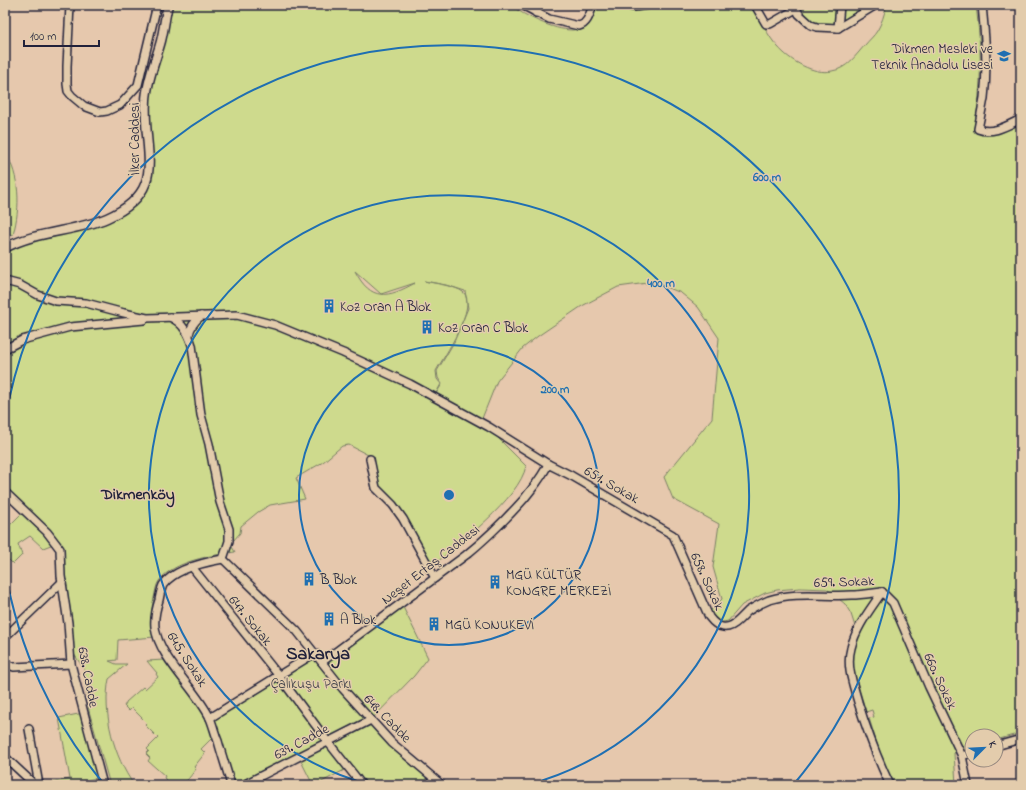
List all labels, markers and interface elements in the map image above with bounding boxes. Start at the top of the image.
scale bar [24,22,99,48]
text: 100 m [30,28,57,46]
place label: Dikmen Mesleki ve Teknik Anadolu Lisesi [871,39,994,76]
school or university icon: Dikmen Mesleki ve Teknik Anadolu Lisesi [996,48,1012,64]
street label: İlker Caddesi [125,103,146,175]
text: 600 m [752,169,782,187]
text: 400 m [646,275,675,293]
place label: Koz Oran A Blok [340,297,432,318]
building icon: Koz Oran A Blok [321,298,337,314]
place label: Koz Oran C Blok [438,318,529,339]
building icon: Koz Oran C Blok [419,319,435,335]
text: 200 m [540,381,570,399]
street label: 651. Sokak [580,461,644,510]
district label: Dikmenköy [100,483,175,508]
centre of rings [442,488,456,502]
street label: Neşet Ertaş Caddesi [377,520,485,610]
street label: 658. Sokak [684,549,730,615]
place label: MGÜ KÜLTÜR KONGRE MERKEZİ [506,565,611,602]
place label: B Blok [319,570,358,591]
building icon: B Blok [301,571,317,587]
street label: 659. Sokak [813,571,875,594]
building icon: MGÜ KÜLTÜR KONGRE MERKEZİ [487,574,503,590]
street label: 647. Sokak [223,591,277,651]
place label: A Blok [340,610,377,631]
building icon: A Blok [321,611,337,627]
place label: MGÜ KONUKEVİ [445,615,534,636]
building icon: MGÜ KONUKEVİ [426,616,442,632]
street label: 645. Sokak [161,628,213,692]
district label: Sakarya [286,642,350,669]
street label: 638. Cadde [71,645,104,710]
street label: 660. Sokak [917,650,962,714]
park label: Çalıkuşu Parkı [271,674,351,695]
street label: 648. Cadde [358,690,416,749]
street label: 639. Cadde [270,719,334,766]
north arrow [964,728,1004,768]
text: K [984,739,1001,751]

